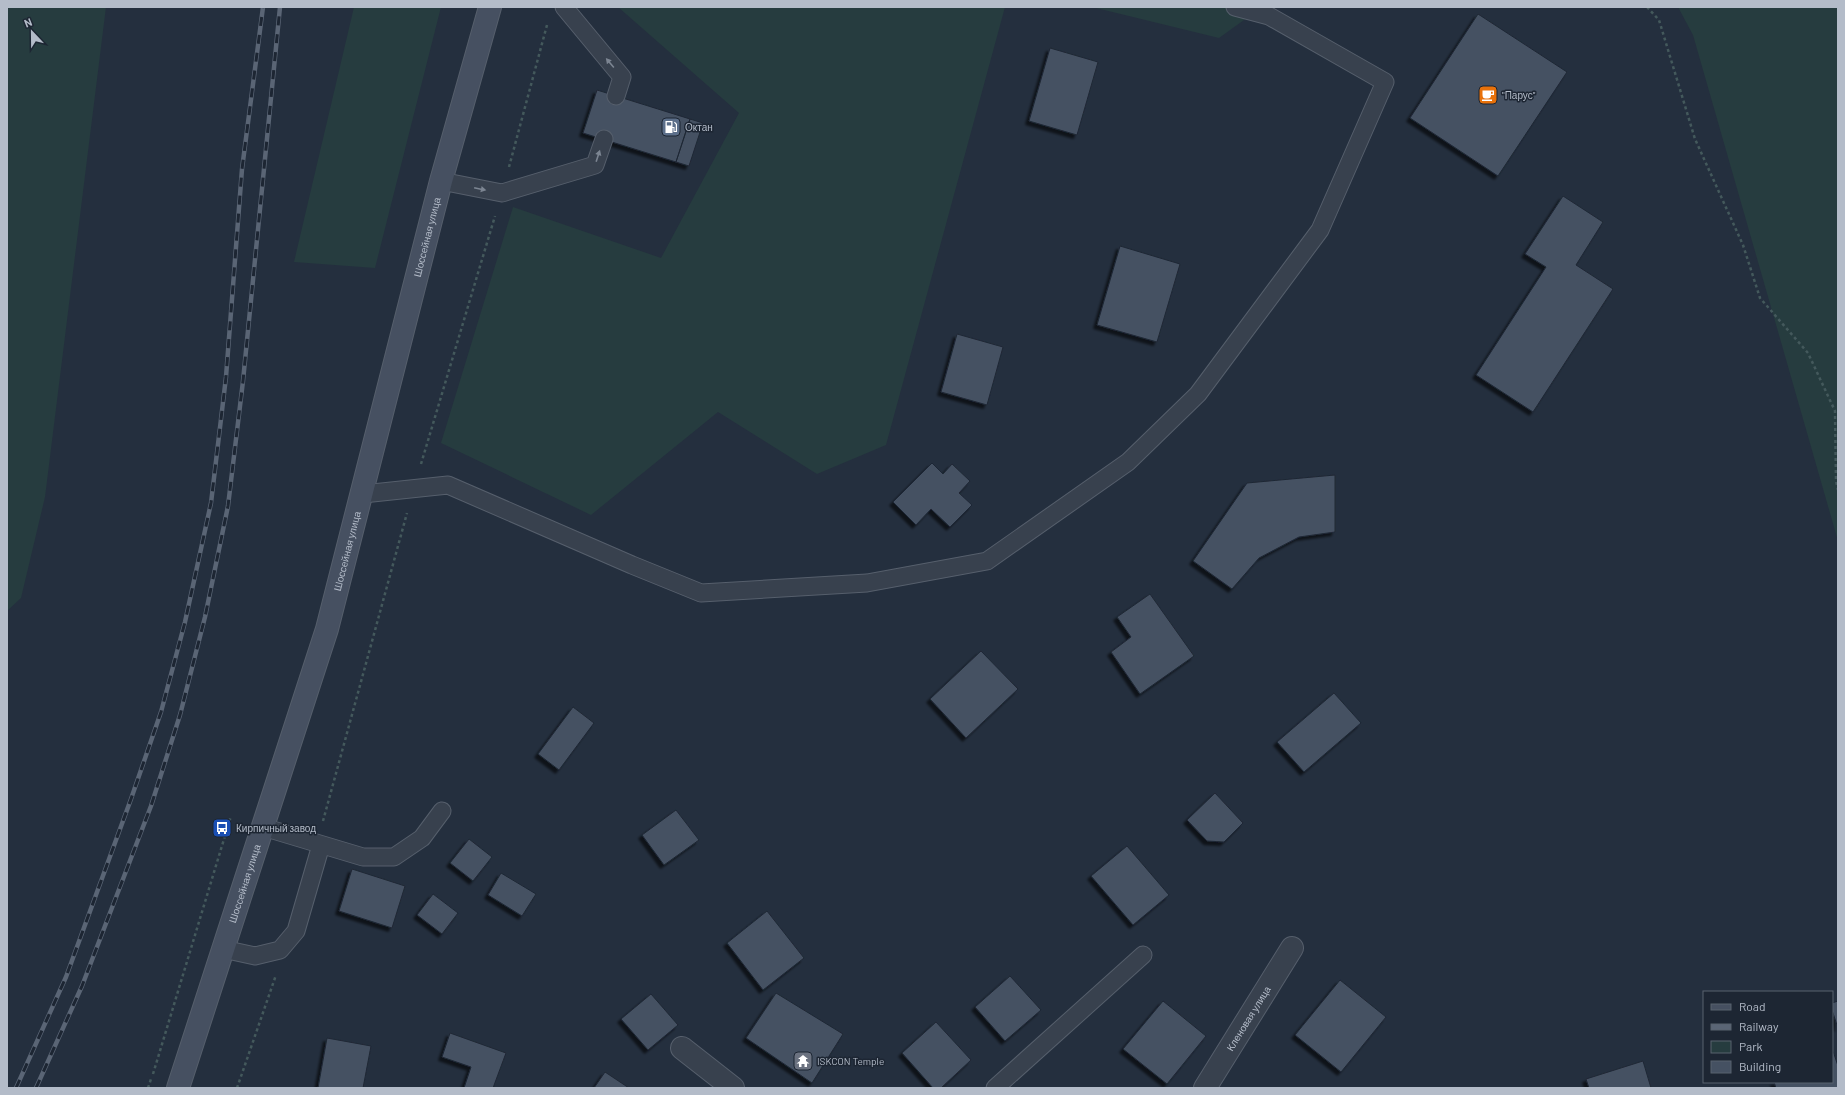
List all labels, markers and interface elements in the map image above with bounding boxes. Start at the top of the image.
north arrow [12,12,52,52]
text: N [22,15,34,30]
one-way arrow [606,57,615,68]
cafe icon: "Парус" [1477,84,1499,106]
place label: "Парус" [1502,89,1536,101]
fuel station icon: Октан [660,116,682,138]
place label: Октан [685,121,713,133]
one-way arrow [596,150,602,162]
one-way arrow [473,186,486,192]
street label: Шоссейная улица [411,195,443,278]
street label: Шоссейная улица [331,509,363,592]
bus stop icon: Кирпичный завод [211,817,233,839]
place label: Кирпичный завод [236,822,316,834]
street label: Шоссейная улица [226,842,263,924]
street label: Кленовая улица [1224,983,1273,1053]
legend [1703,991,1833,1083]
text: Road [1739,999,1766,1013]
text: Railway [1739,1019,1779,1033]
text: Park [1739,1039,1763,1053]
temple icon: ISKCON Temple [792,1050,814,1072]
place label: ISKCON Temple [817,1055,884,1067]
text: Building [1739,1059,1781,1073]

